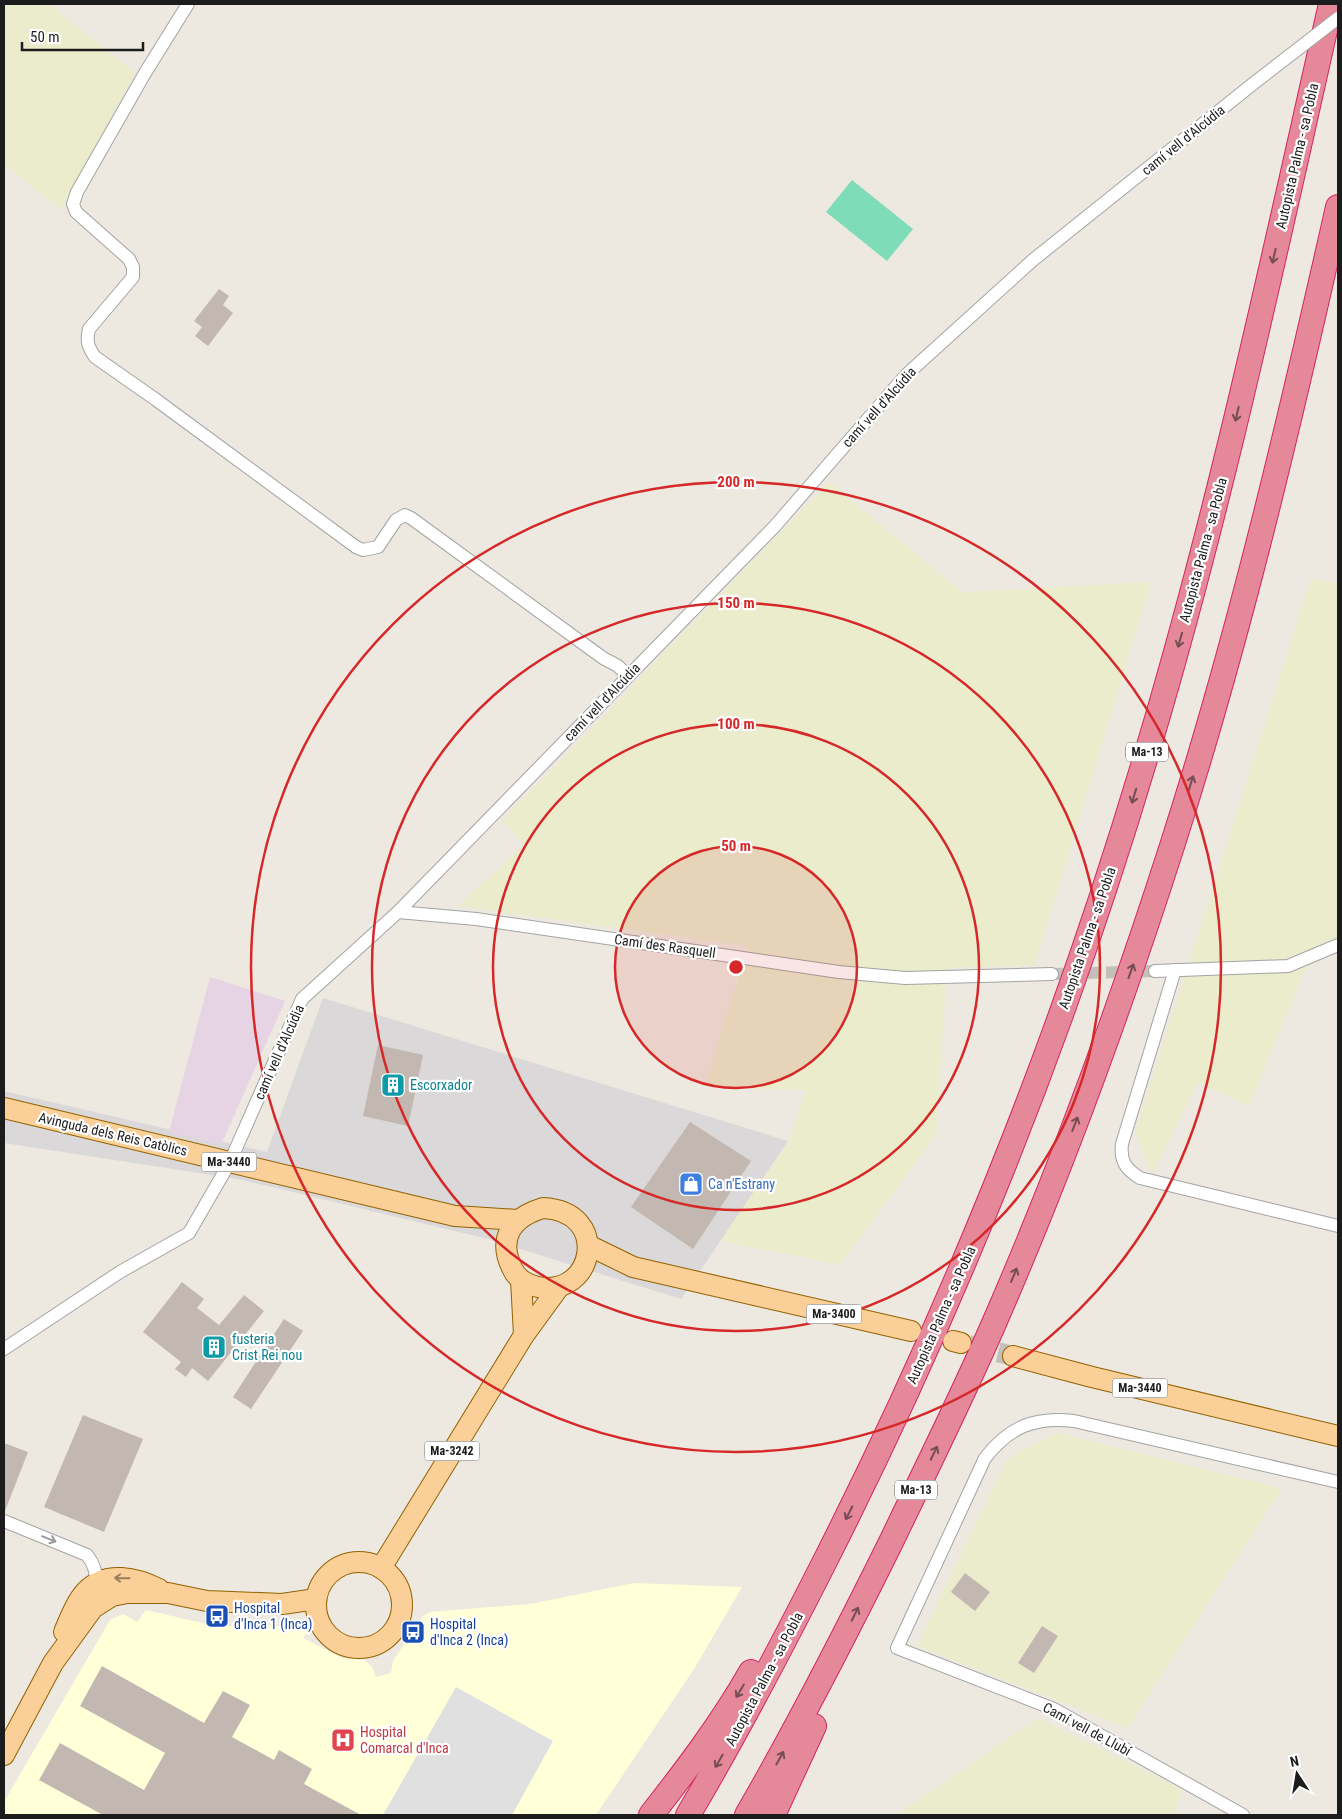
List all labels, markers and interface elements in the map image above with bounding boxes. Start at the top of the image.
scale bar [22,20,144,52]
text: 50 m [30,28,60,46]
street label: Autopista Palma - sa Pobla [1272,82,1322,230]
street label: camí vell d'Alcúdia [1138,102,1228,178]
one-way arrow [1269,248,1278,264]
street label: camí vell d'Alcúdia [839,364,919,450]
one-way arrow [1232,406,1241,422]
text: 200 m [717,473,755,491]
street label: Autopista Palma - sa Pobla [1176,476,1230,624]
text: 150 m [717,594,755,612]
one-way arrow [1174,631,1184,647]
street label: camí vell d'Alcúdia [561,660,643,744]
text: 100 m [717,715,755,733]
road number: Ma-13 [1126,742,1168,762]
one-way arrow [1187,776,1197,792]
one-way arrow [1128,787,1138,803]
text: 50 m [721,837,751,855]
street label: Autopista Palma - sa Pobla [1055,865,1119,1011]
street label: Camí des Rasquell [613,931,717,961]
centre of rings [727,958,745,976]
one-way arrow [1127,964,1136,980]
street label: camí vell d'Alcúdia [251,1002,307,1102]
building icon: Escorxador [380,1072,406,1098]
place label: Escorxador [410,1077,472,1093]
street label: Avinguda dels Reis Catòlics [37,1109,189,1159]
one-way arrow [1071,1117,1080,1132]
road number: Ma-3440 [202,1152,256,1172]
shop icon: Ca n'Estrany [678,1171,704,1197]
place label: Ca n'Estrany [708,1176,775,1192]
street label: Autopista Palma - sa Pobla [903,1244,979,1386]
one-way arrow [1010,1268,1020,1283]
road number: Ma-3400 [806,1305,862,1324]
place label: fusteria Crist Rei nou [232,1331,302,1363]
building icon: fusteria Crist Rei nou [201,1334,227,1360]
road number: Ma-3440 [1112,1379,1168,1398]
road number: Ma-3242 [424,1442,480,1460]
one-way arrow [930,1446,939,1461]
road number: Ma-13 [895,1480,937,1500]
one-way arrow [844,1506,854,1521]
one-way arrow [41,1535,56,1545]
one-way arrow [115,1573,131,1583]
place label: Hospital d'Inca 1 (Inca) [234,1600,313,1633]
bus stop icon: Hospital d'Inca 1 (Inca) [204,1603,230,1629]
one-way arrow [850,1607,860,1622]
street label: Autopista Palma - sa Pobla [722,1609,806,1749]
place label: Hospital d'Inca 2 (Inca) [430,1616,509,1649]
bus stop icon: Hospital d'Inca 2 (Inca) [400,1619,426,1645]
one-way arrow [734,1683,744,1697]
street label: Camí vell de Llubí [1040,1699,1134,1759]
place label: Hospital Comarcal d'Inca [360,1724,449,1756]
hospital icon: Hospital Comarcal d'Inca [330,1727,356,1753]
north arrow [1272,1749,1322,1799]
one-way arrow [775,1750,785,1765]
text: N [1288,1753,1300,1770]
one-way arrow [714,1754,724,1768]

